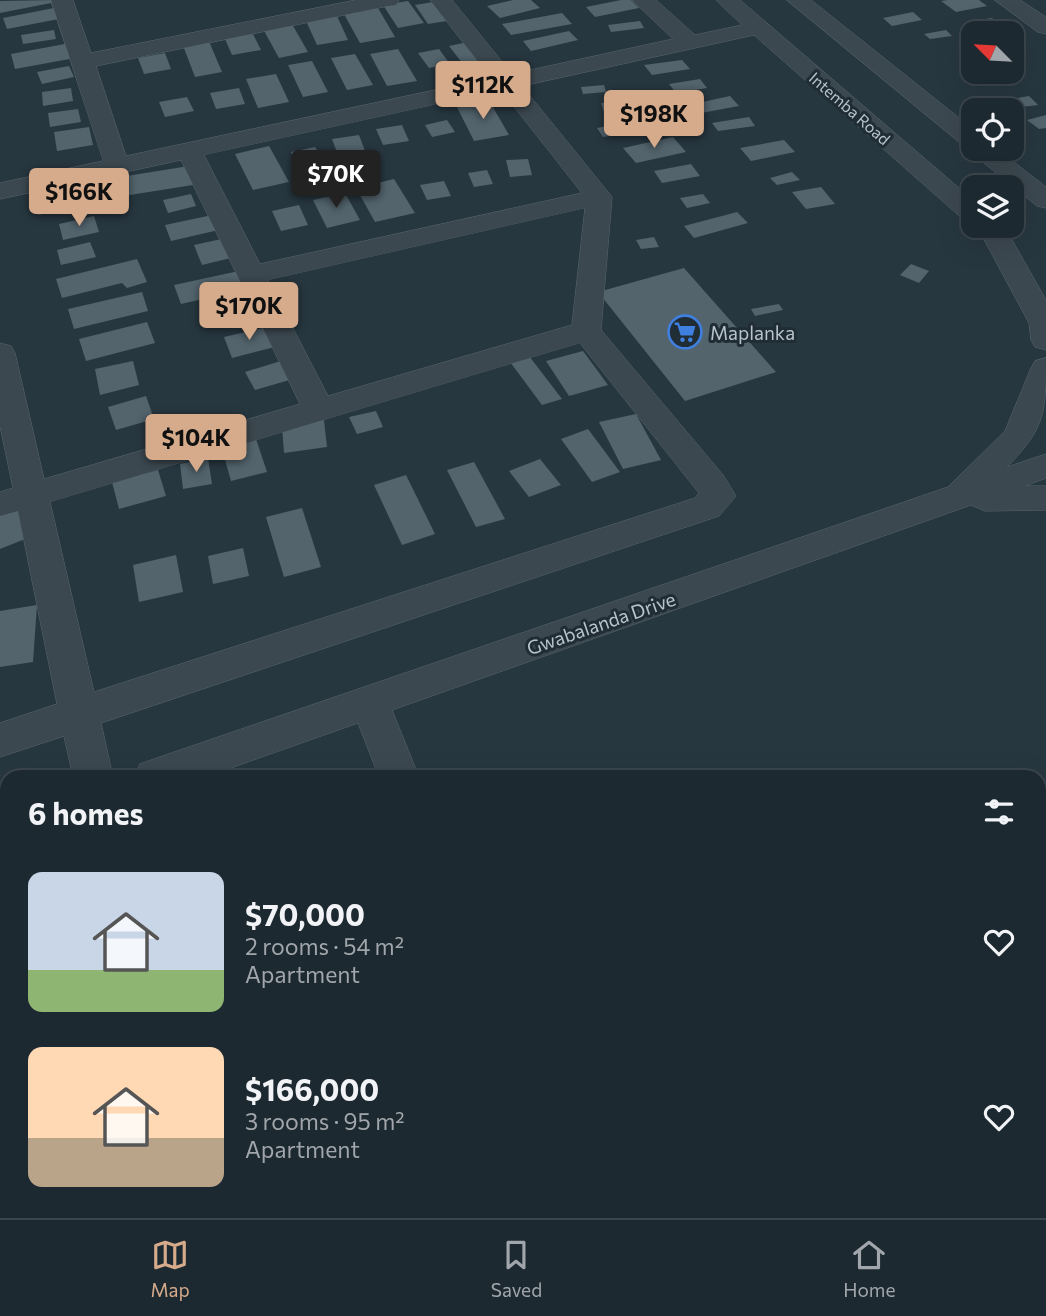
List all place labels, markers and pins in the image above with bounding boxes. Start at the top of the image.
pin: $112K [434,61,532,121]
pin: $198K [605,90,703,150]
pin: $70K [295,150,377,210]
pin: $166K [30,168,128,228]
pin: $170K [200,282,298,342]
supermarket icon: Maplanka [666,313,704,351]
place label: Maplanka [710,321,795,344]
pin: $104K [147,414,245,474]

